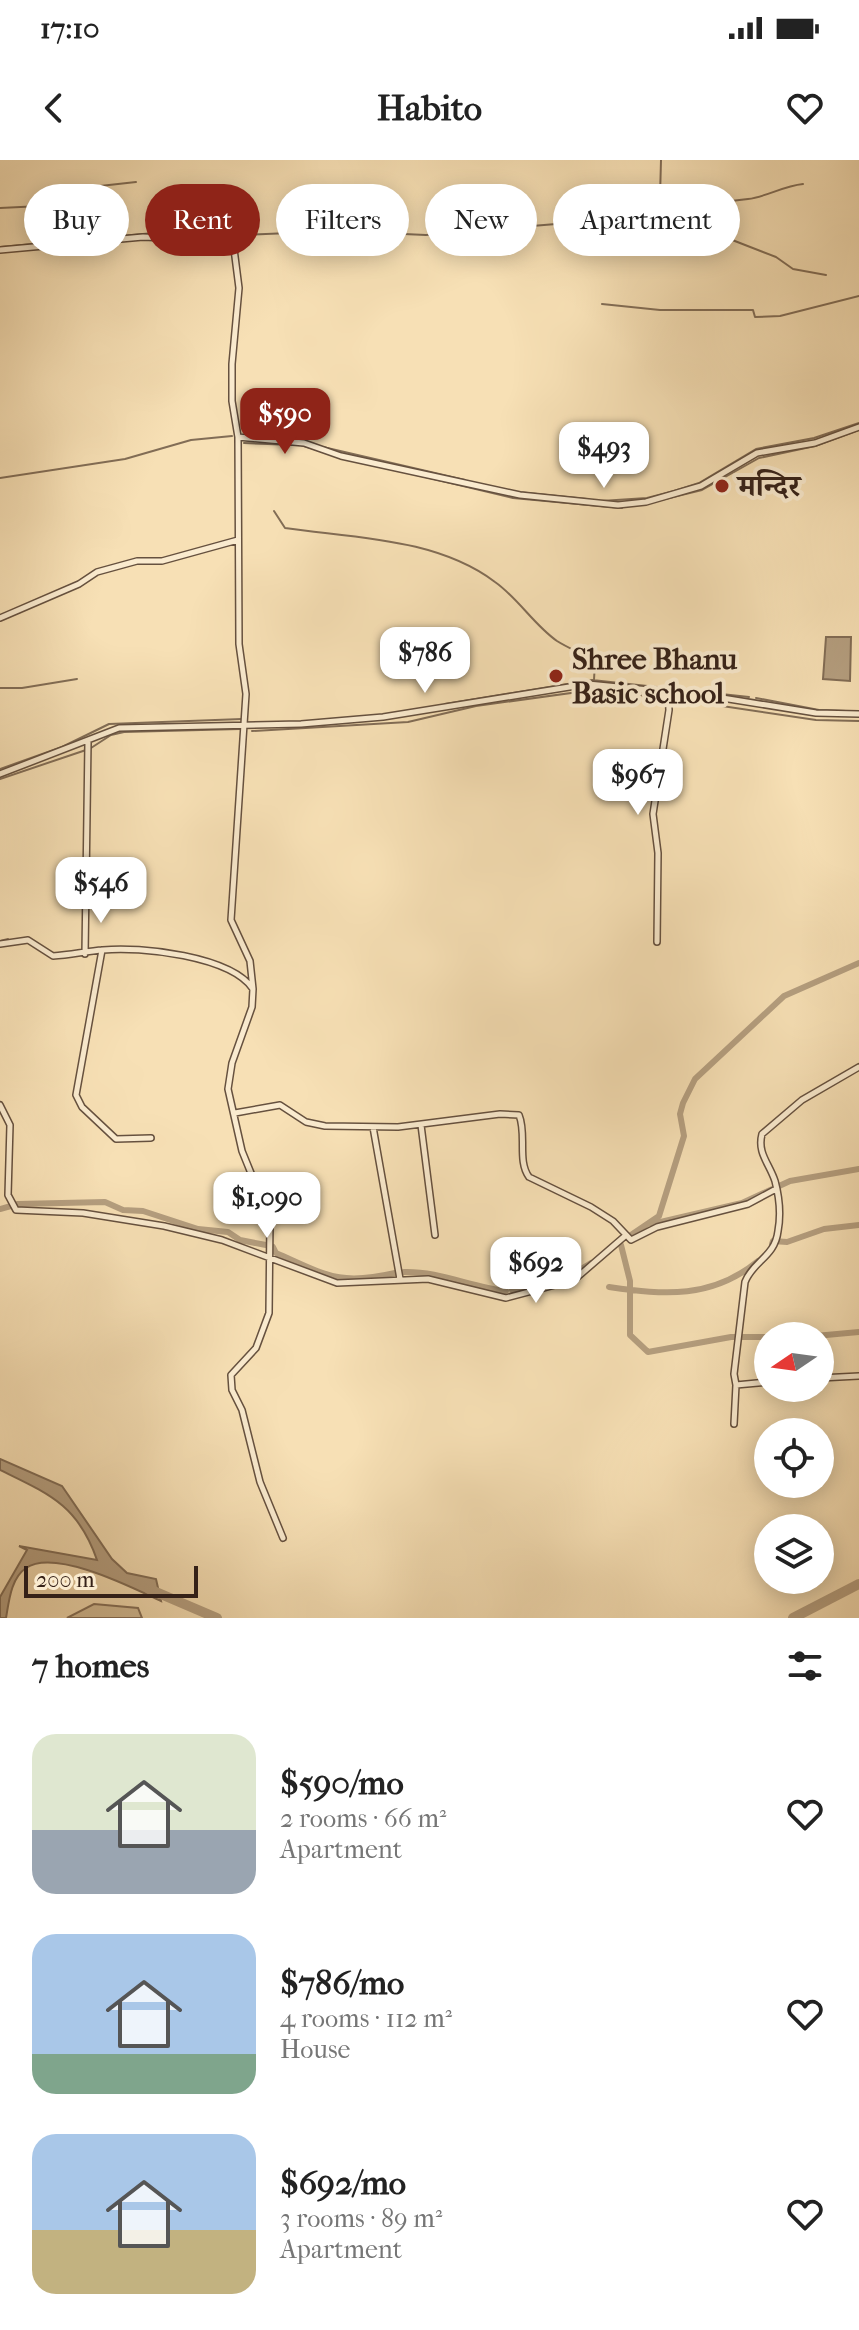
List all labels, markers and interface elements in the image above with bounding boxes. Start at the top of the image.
text: 17:10 [40,11,100,46]
icon: back [32,86,76,130]
icon: heart [783,86,827,130]
text: Habito [377,87,482,129]
chip: Buy [24,184,129,256]
chip: Rent [145,184,260,256]
chip: Filters [276,184,409,256]
chip: New [425,184,537,256]
chip: Apartment [553,184,740,256]
pin: $590 [238,388,332,456]
text: $590 [258,398,312,429]
pin: $493 [557,422,651,490]
text: $493 [577,432,631,463]
place label: मन्दिर [736,469,803,504]
marker: मन्दिर [713,477,731,495]
pin: $786 [378,627,472,695]
text: $786 [398,637,452,668]
place label: Shree Bhanu Basic school [572,642,738,711]
marker: Shree Bhanu Basic school [547,667,565,685]
pin: $967 [591,749,685,817]
text: $967 [611,759,665,790]
pin: $546 [54,857,148,925]
text: $546 [74,867,128,898]
pin: $1,090 [202,1172,332,1240]
text: $1,090 [231,1182,303,1213]
pin: $692 [489,1237,583,1305]
text: $692 [508,1247,564,1278]
north arrow [754,1322,834,1402]
map controls [754,1322,834,1594]
button: locate [754,1418,834,1498]
button: layers [754,1514,834,1594]
scale bar [24,1562,198,1598]
text: 200 m [36,1567,95,1593]
icon: filters [783,1644,827,1688]
text: 7 homes [32,1646,149,1686]
text: $590/mo [280,1763,404,1803]
icon: home [96,1766,192,1862]
icon: heart [783,1792,827,1836]
text: 2 rooms · 66 m² [280,1803,446,1834]
text: Apartment [280,1834,402,1865]
text: $786/mo [280,1963,404,2003]
icon: home [96,1966,192,2062]
icon: heart [783,1992,827,2036]
text: 4 rooms · 112 m² [280,2003,452,2034]
text: House [280,2034,350,2065]
text: $692/mo [280,2163,406,2203]
icon: home [96,2166,192,2262]
icon: heart [783,2192,827,2236]
text: 3 rooms · 89 m² [280,2203,442,2234]
text: Apartment [280,2234,402,2265]

